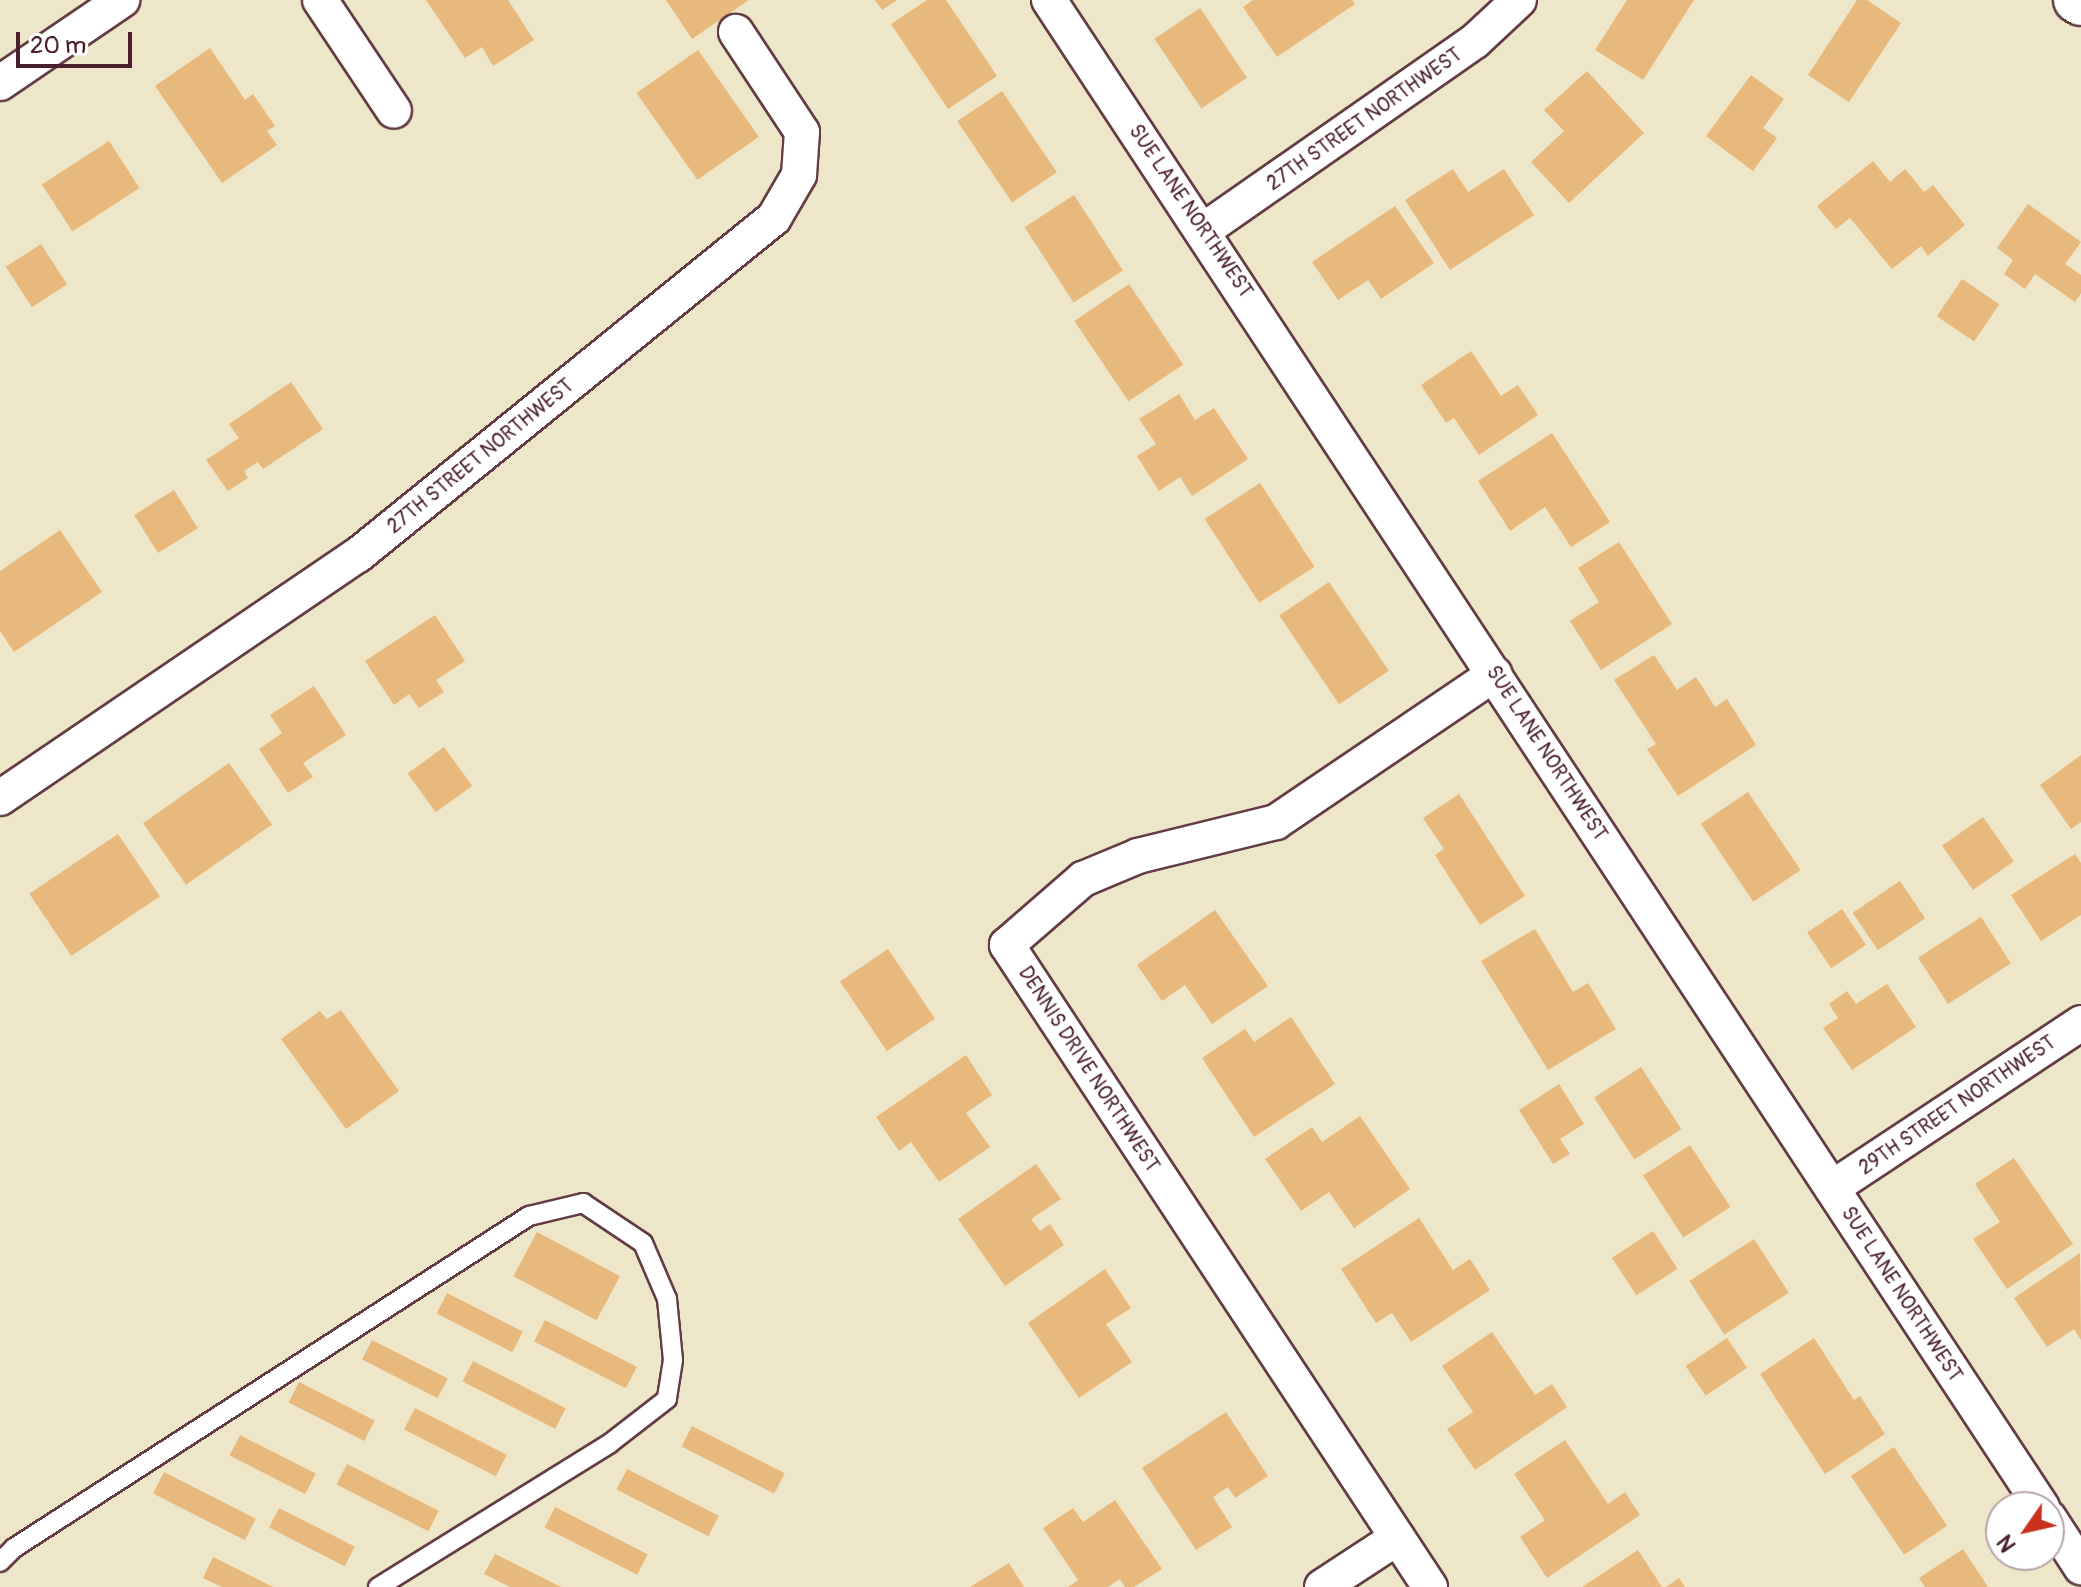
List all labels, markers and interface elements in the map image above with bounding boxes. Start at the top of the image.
scale bar [20,16,136,66]
text: 20 m [30,31,86,60]
street label: 27TH STREET NORTHWEST [1262,43,1466,195]
street label: SUE LANE NORTHWEST [1124,120,1258,302]
street label: 27TH STREET NORTHWEST [382,374,578,538]
street label: SUE LANE NORTHWEST [1481,661,1613,845]
street label: DENNIS DRIVE NORTHWEST [1013,962,1165,1176]
street label: 29TH STREET NORTHWEST [1854,1030,2060,1180]
street label: SUE LANE NORTHWEST [1836,1202,1968,1386]
north arrow [1985,1491,2065,1571]
text: N [1991,1529,2023,1557]

